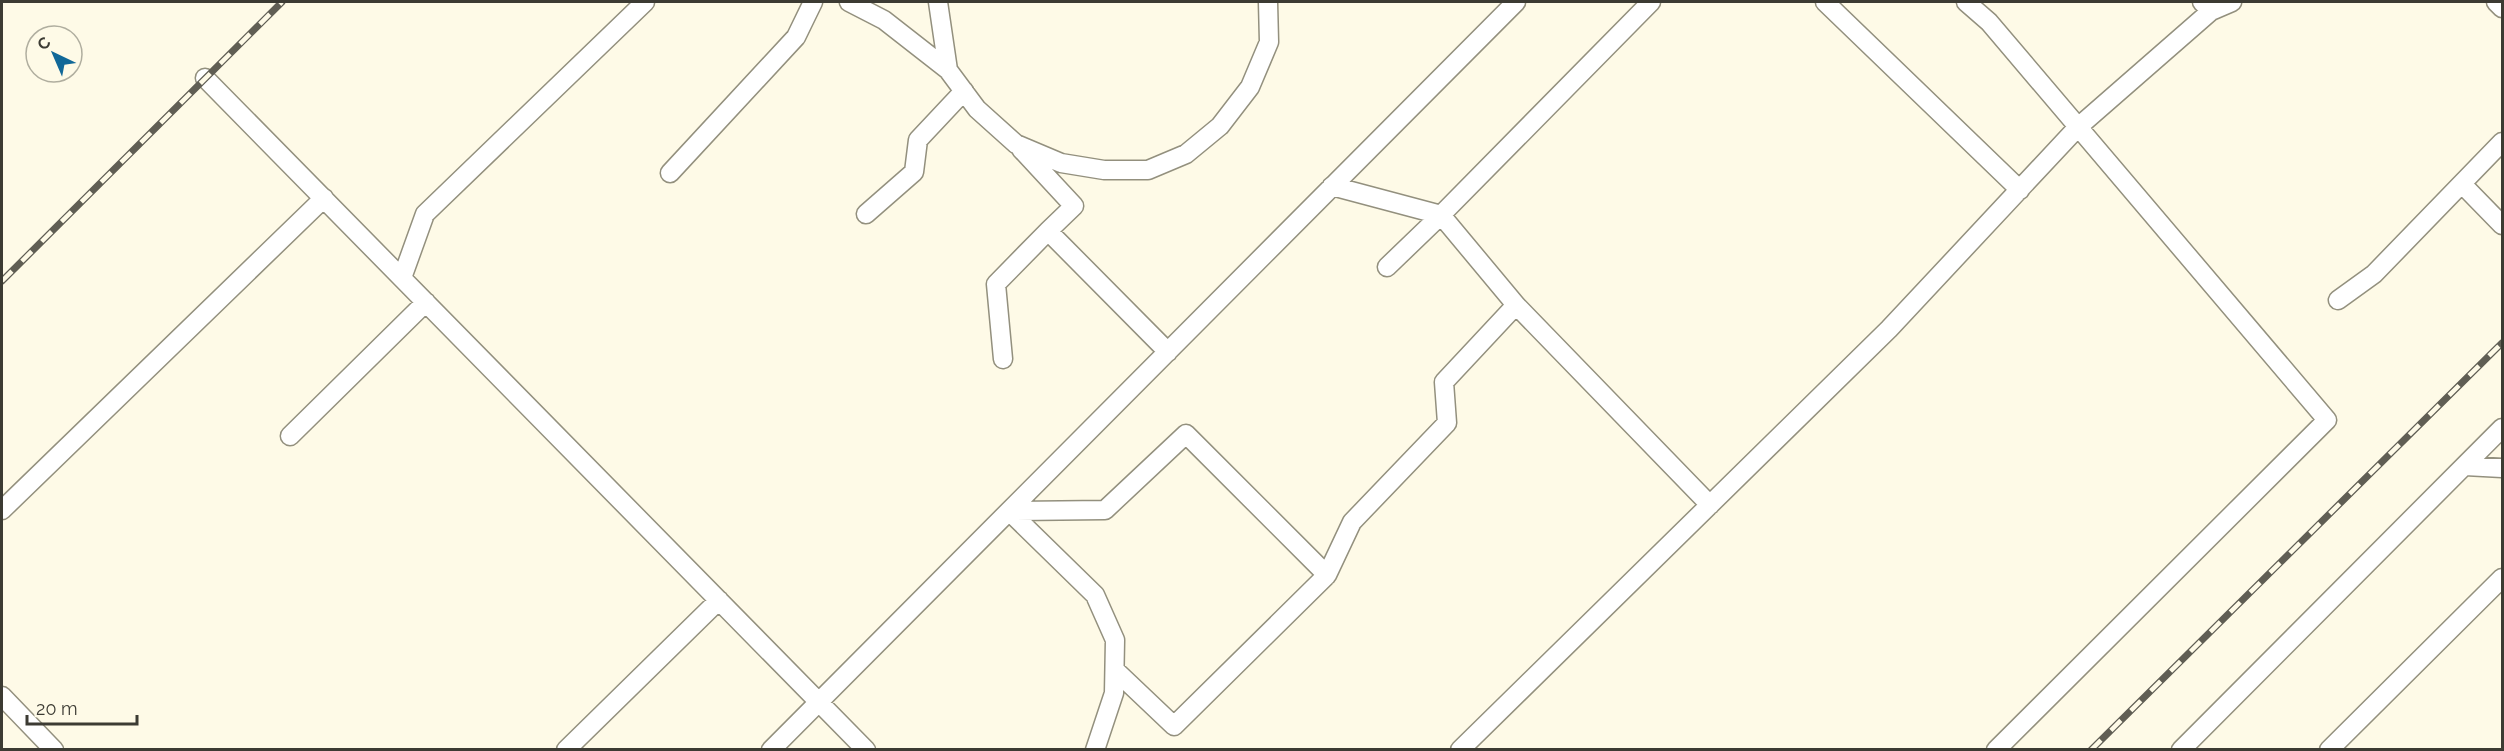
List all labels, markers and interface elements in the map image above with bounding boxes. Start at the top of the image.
north arrow [24,24,84,84]
text: С [33,33,54,54]
scale bar [27,688,136,726]
text: 20 m [36,698,78,719]

